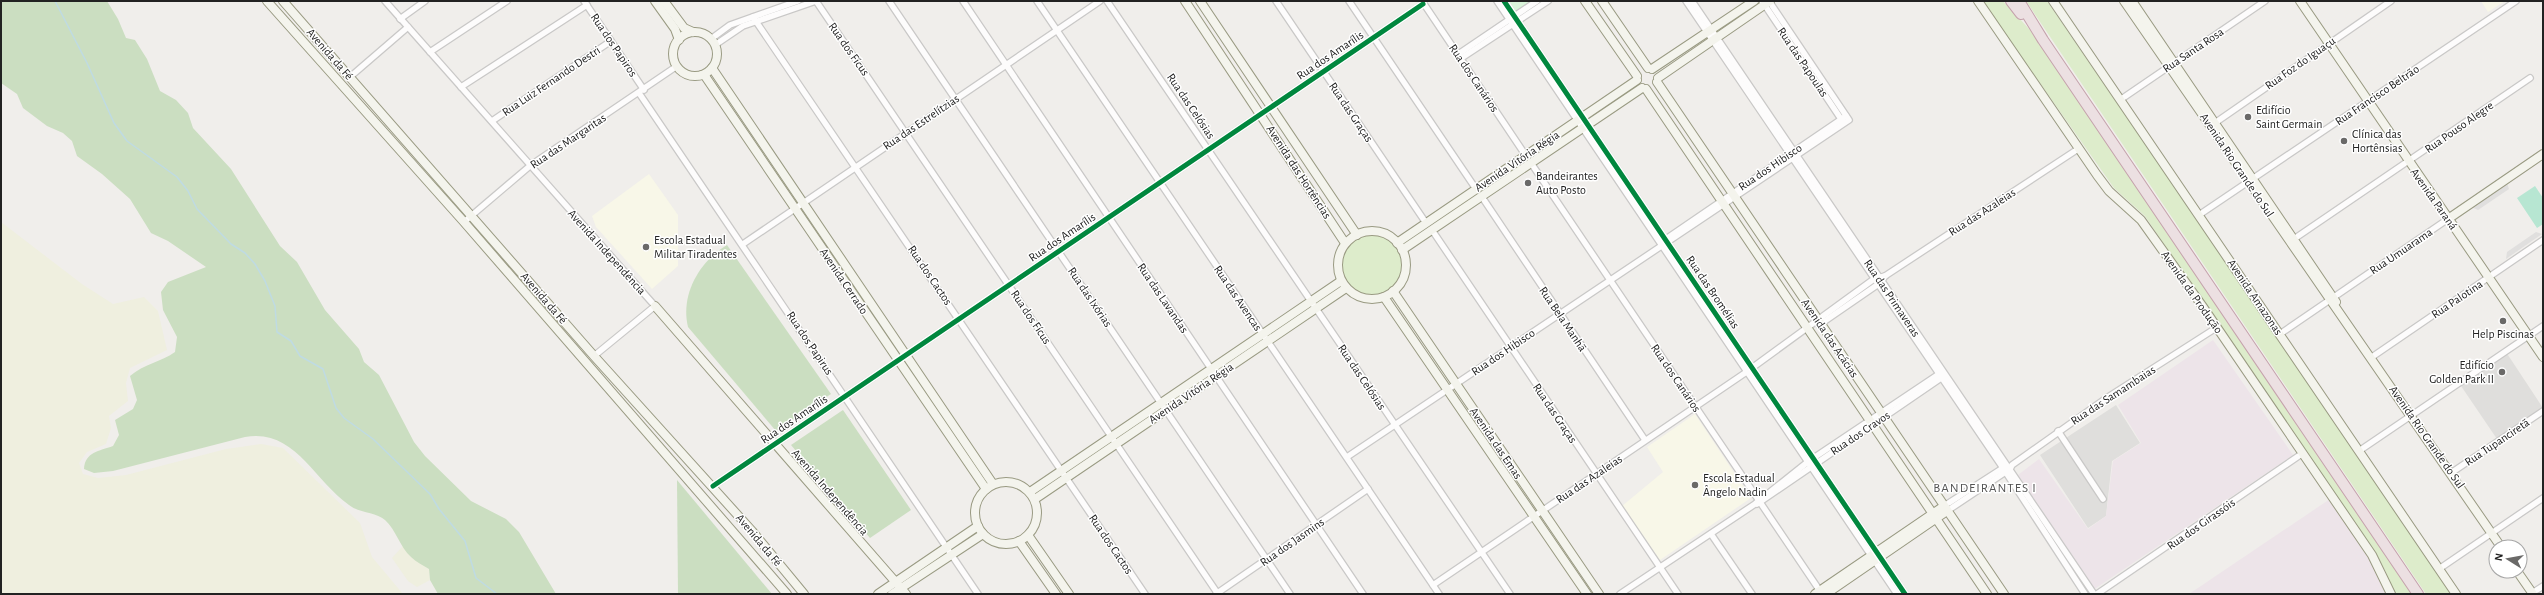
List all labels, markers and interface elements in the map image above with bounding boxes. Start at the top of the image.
street label: Rua dos Papiros [589,11,639,79]
street label: Rua dos Fícus [826,20,872,78]
street label: Rua das Papoulas [1775,25,1831,99]
street label: Rua Santa Rosa [2160,25,2226,75]
street label: Avenida da Fé [304,26,356,82]
street label: Rua dos Amarílis [1295,28,1365,82]
street label: Rua Foz do Iguaçu [2263,34,2337,92]
street label: Rua dos Canários [1447,42,1501,114]
street label: Rua Luiz Fernando Destri [500,44,602,118]
street label: Rua Francisco Beltrão [2333,62,2421,128]
street label: Rua das Celósias [1165,71,1217,141]
street label: Rua das Graças [1327,80,1375,144]
street label: Rua das Estrelítzias [881,92,961,152]
street label: Rua Pouso Alegre [2423,99,2495,155]
place label: Edifício Saint Germain [2256,104,2322,130]
street label: Rua das Margaritas [528,111,608,171]
street label: Avenida Rio Grande do Sul [2198,111,2276,219]
marker: Edifício Saint Germain [2243,112,2253,122]
street label: Avenida das Hortências [1264,123,1334,221]
street label: Avenida Vitória Régia [1472,128,1562,194]
place label: Clínica das Hortênsias [2352,128,2402,154]
marker: Clínica das Hortênsias [2339,136,2349,146]
street label: Rua dos Hibisco [1736,141,1804,193]
street label: Avenida Paraná [2408,166,2460,232]
place label: Bandeirantes Auto Posto [1536,170,1598,196]
marker: Bandeirantes Auto Posto [1523,178,1533,188]
street label: Rua das Azaleias [1946,186,2018,238]
street label: Avenida Independência [566,207,649,297]
street label: Rua dos Amarílis [1027,210,1097,264]
street label: Rua Umuarama [2367,225,2435,276]
place label: Escola Estadual Militar Tiradentes [654,234,737,260]
marker: Escola Estadual Militar Tiradentes [641,242,651,252]
street label: Rua dos Cactos [906,243,954,307]
street label: Avenida Cerrado [818,246,871,316]
street label: Avenida da Produção [2159,248,2225,336]
street label: Rua das Bromélias [1684,253,1742,331]
street label: Rua das Primaveras [1862,257,1922,339]
street label: Avenida Amazonas [2225,257,2285,337]
street label: Rua das Lavandas [1135,261,1191,335]
street label: Rua das Avencas [1212,263,1264,333]
street label: Rua das Ixórias [1066,265,1114,329]
street label: Avenida da Fé [518,270,570,326]
street label: Rua Palotina [2429,277,2485,320]
street label: Rua Bela Manhã [1537,284,1589,354]
street label: Rua dos Fícus [1009,288,1053,346]
street label: Avenida das Acácias [1799,296,1861,380]
street label: Rua dos Papirus [784,309,836,377]
marker: Help Piscinas [2498,316,2508,326]
street label: Rua dos Hibisco [1469,326,1537,378]
place label: Help Piscinas [2472,328,2534,340]
street label: Rua das Celósias [1336,342,1388,412]
street label: Rua dos Canários [1649,342,1703,414]
place label: Edifício Golden Park II [2429,359,2494,385]
street label: Avenida Vitória Régia [1146,360,1236,426]
street label: Rua das Samambaias [2068,363,2158,427]
marker: Edifício Golden Park II [2497,367,2507,377]
street label: Rua das Graças [1531,381,1579,445]
street label: Avenida Rio Grande do Sul [2387,383,2467,491]
street label: Rua dos Amarílis [759,392,829,446]
street label: Avenida das Emas [1468,405,1524,481]
street label: Rua dos Cravos [1828,409,1892,457]
street label: Rua Tupanciretã [2462,416,2532,468]
street label: Avenida Independência [789,447,871,538]
street label: Rua das Azaleias [1554,452,1624,506]
place label: Escola Estadual Ângelo Nadin [1703,472,1775,498]
marker: Escola Estadual Ângelo Nadin [1690,480,1700,490]
district label: BANDEIRANTES I [1933,482,2037,495]
street label: Rua dos Girassóis [2165,496,2237,552]
street label: Avenida da Fé [734,512,784,568]
street label: Rua dos Cactos [1087,512,1135,576]
street label: Rua dos Jasmins [1258,516,1326,568]
north arrow [2488,539,2528,579]
text: N [2493,552,2505,562]

